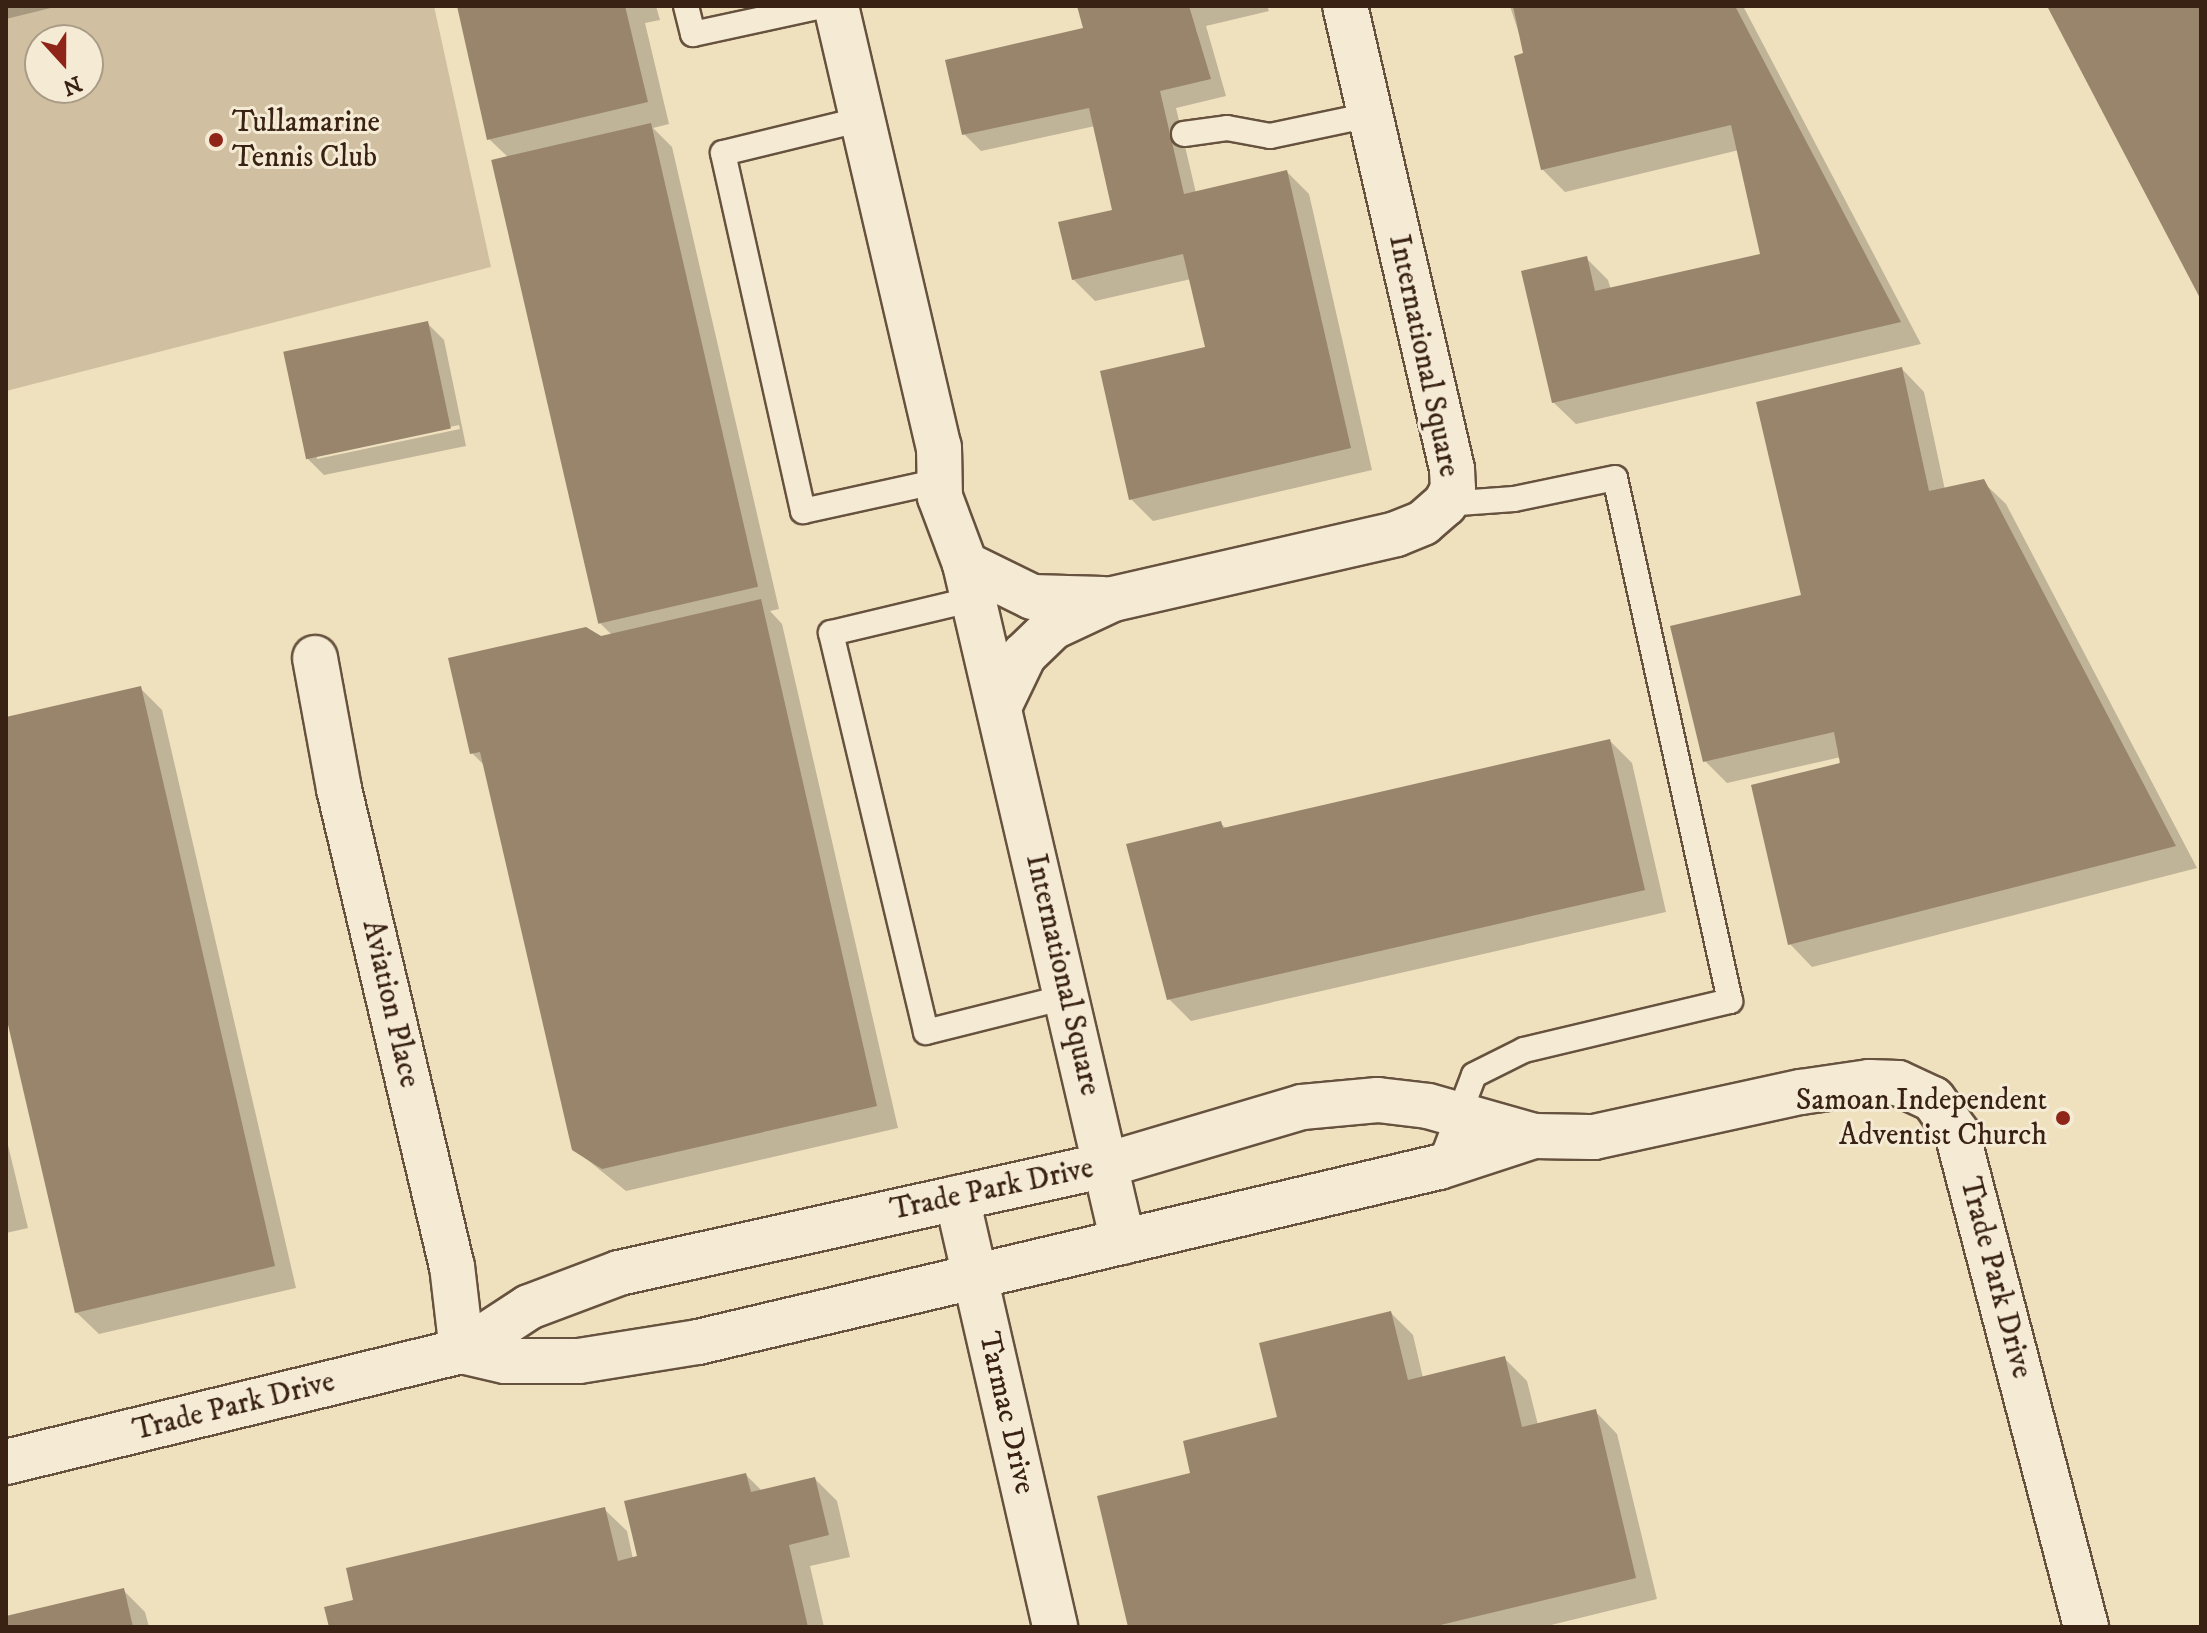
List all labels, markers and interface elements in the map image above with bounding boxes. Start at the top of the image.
north arrow [24,24,104,104]
text: N [59,69,85,101]
place label: Tullamarine Tennis Club [232,105,380,176]
marker: Tullamarine Tennis Club [207,131,225,149]
street label: International Square [1380,232,1466,480]
street label: International Square [1017,851,1107,1099]
street label: Aviation Place [353,917,427,1091]
place label: Samoan Independent Adventist Church [1796,1083,2047,1154]
marker: Samoan Independent Adventist Church [2054,1109,2072,1127]
street label: Trade Park Drive [887,1151,1097,1229]
street label: Trade Park Drive [1951,1174,2039,1382]
street label: Tarmac Drive [970,1328,1042,1498]
street label: Trade Park Drive [129,1365,339,1449]

